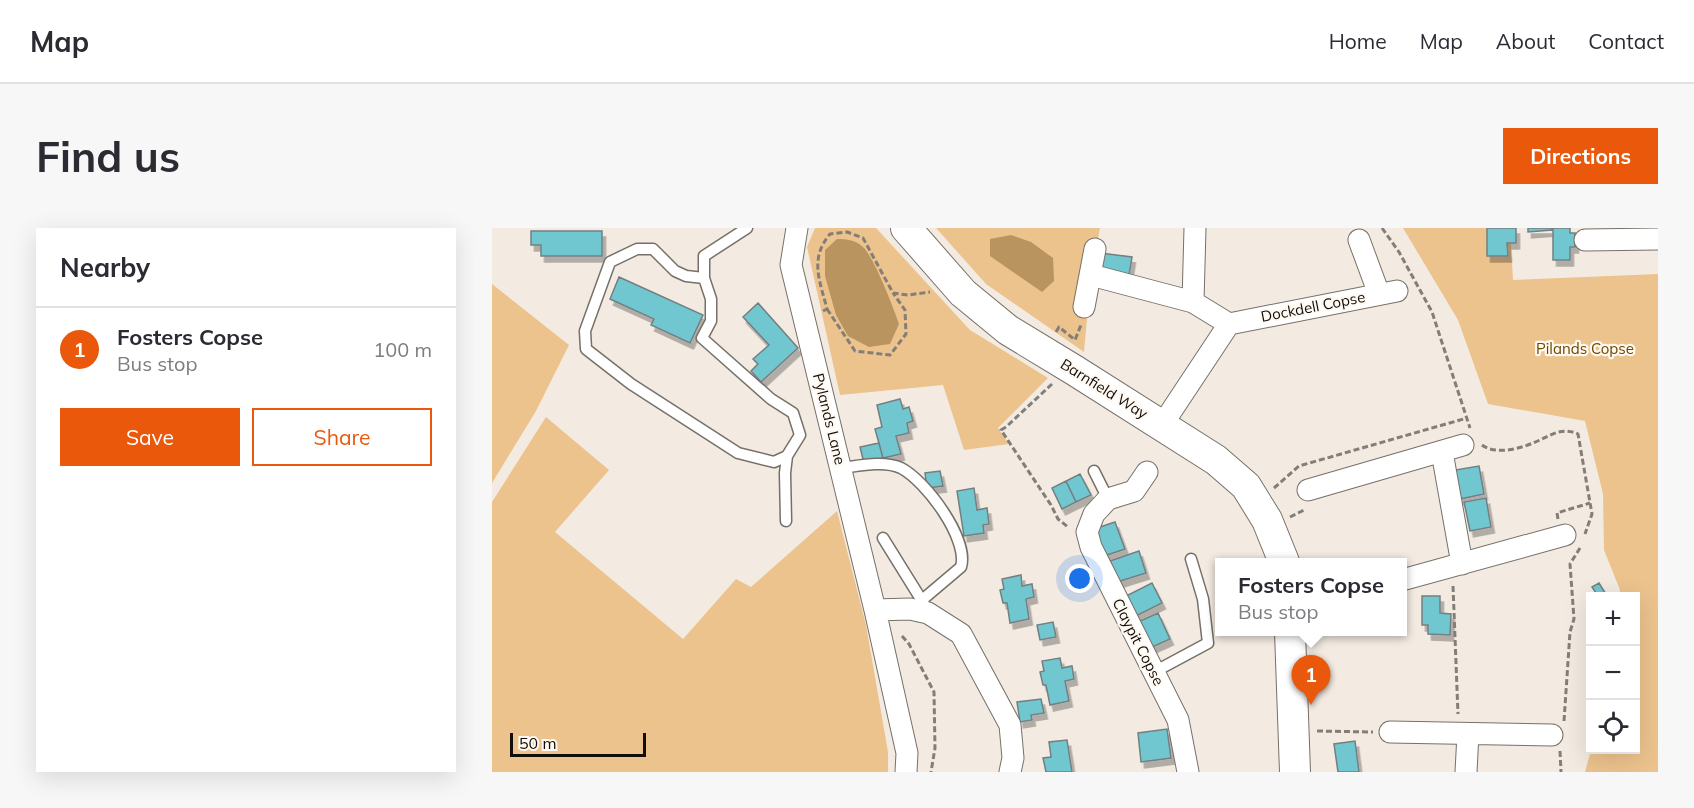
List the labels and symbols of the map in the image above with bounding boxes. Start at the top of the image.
street label: Dockdell Copse [1259,287,1367,326]
park label: Pilands Copse [1536,339,1634,358]
street label: Barnfield Way [1057,354,1151,423]
street label: Pylands Lane [809,371,850,467]
your location [1065,564,1094,593]
street label: Claypit Copse [1108,595,1169,689]
pin: 1 [1292,656,1330,705]
scale bar [510,730,646,758]

